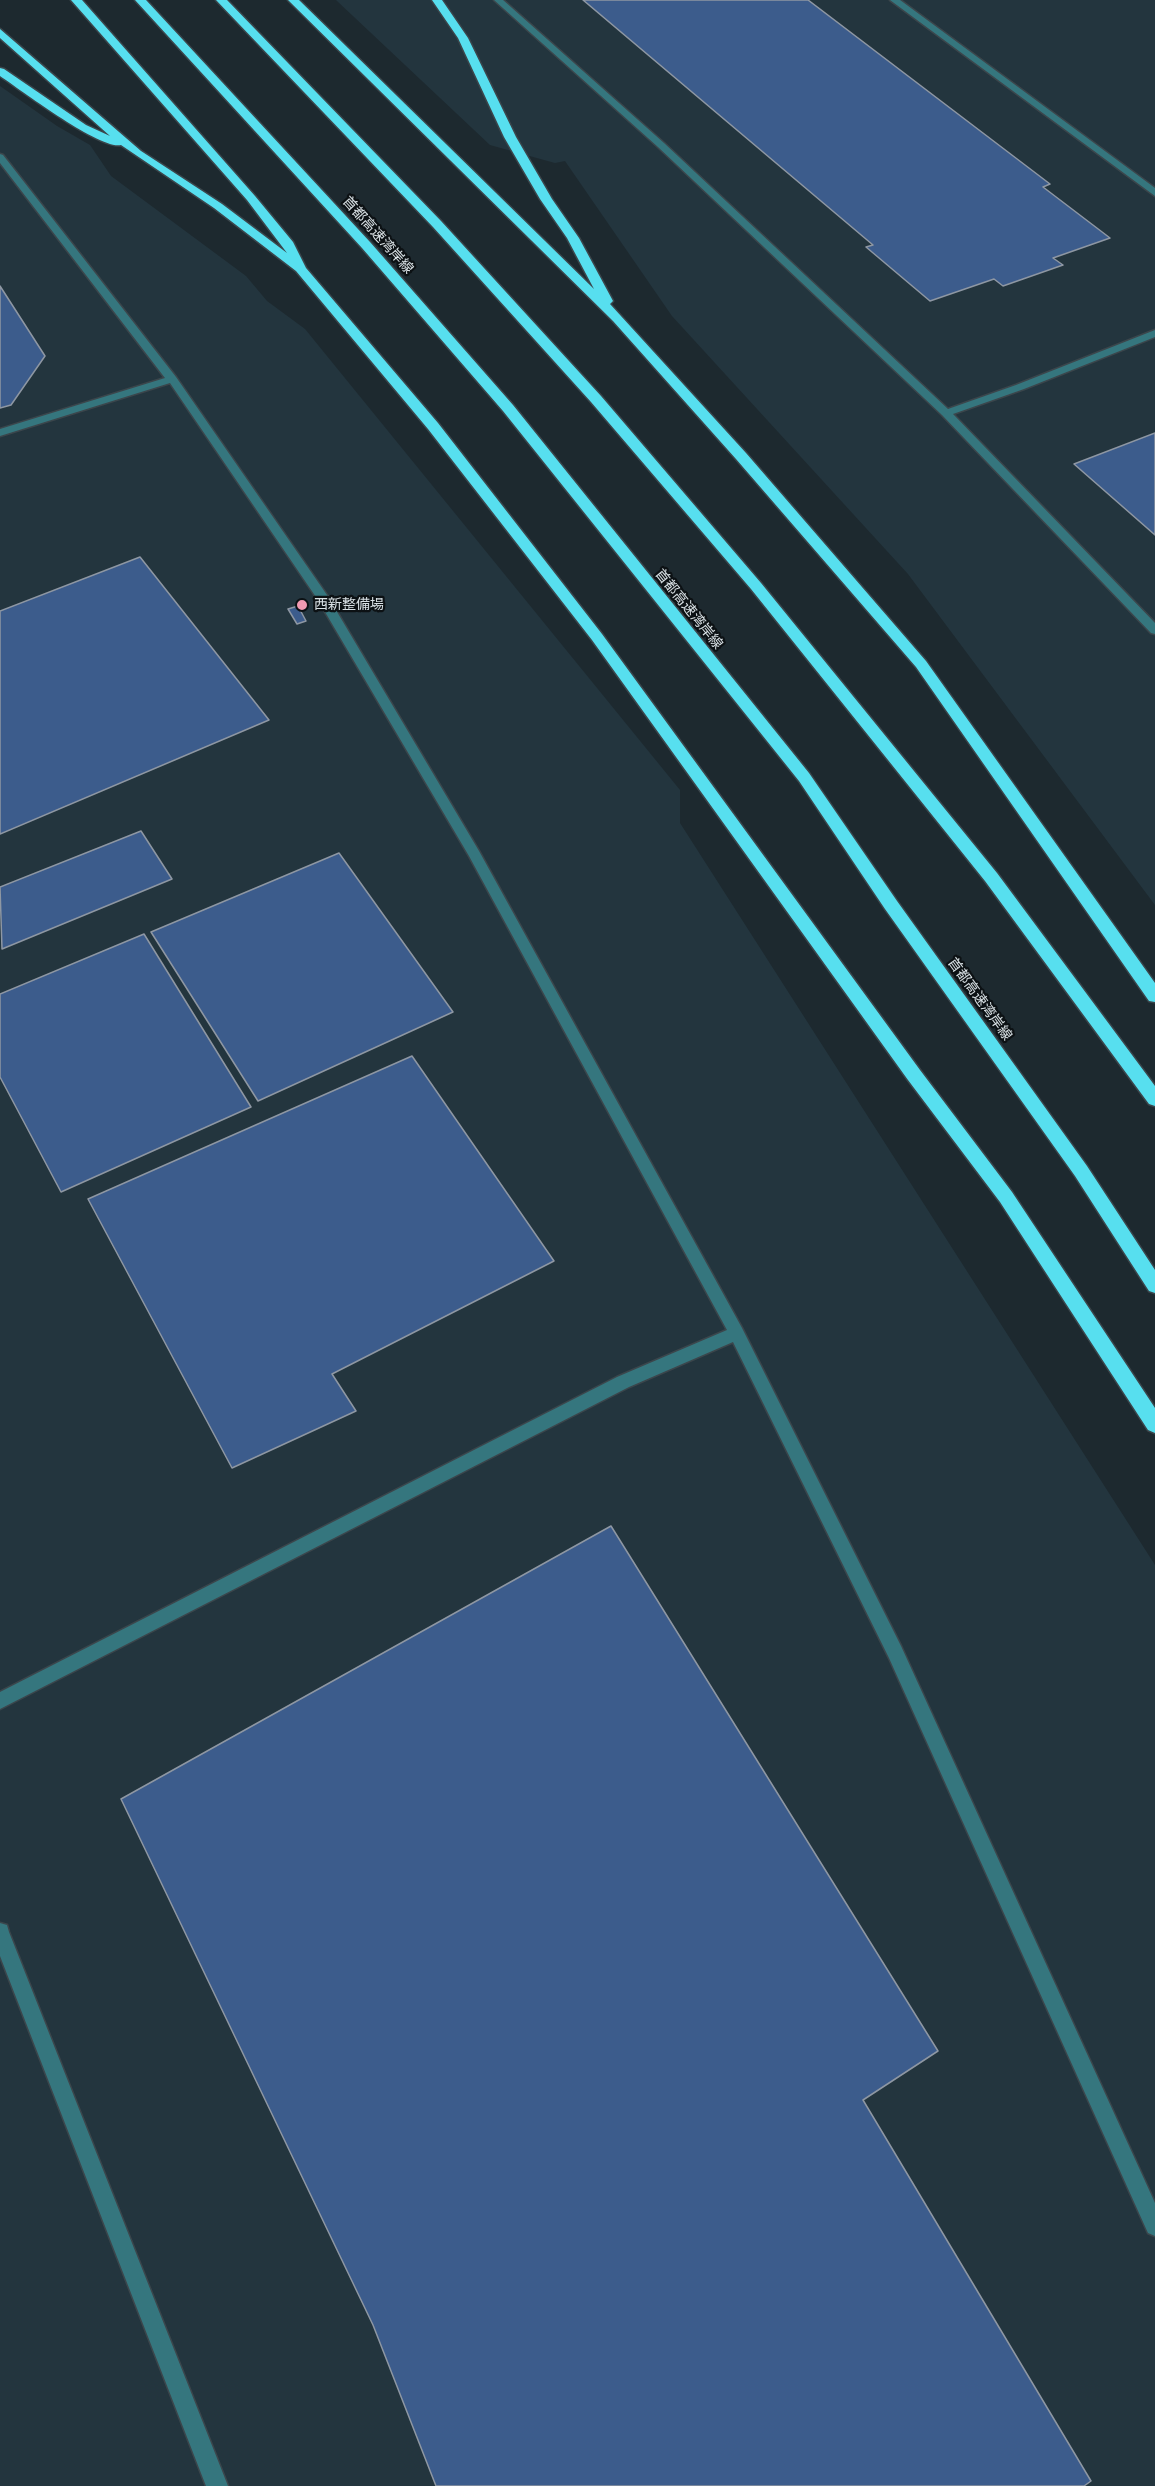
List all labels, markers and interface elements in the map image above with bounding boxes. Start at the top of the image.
street label: 首都高速湾岸線 [339,193,417,277]
street label: 首都高速湾岸線 [652,566,726,652]
place label: 西新整備場 [314,597,384,613]
marker: 西新整備場 [295,598,309,612]
street label: 首都高速湾岸線 [944,954,1016,1044]

